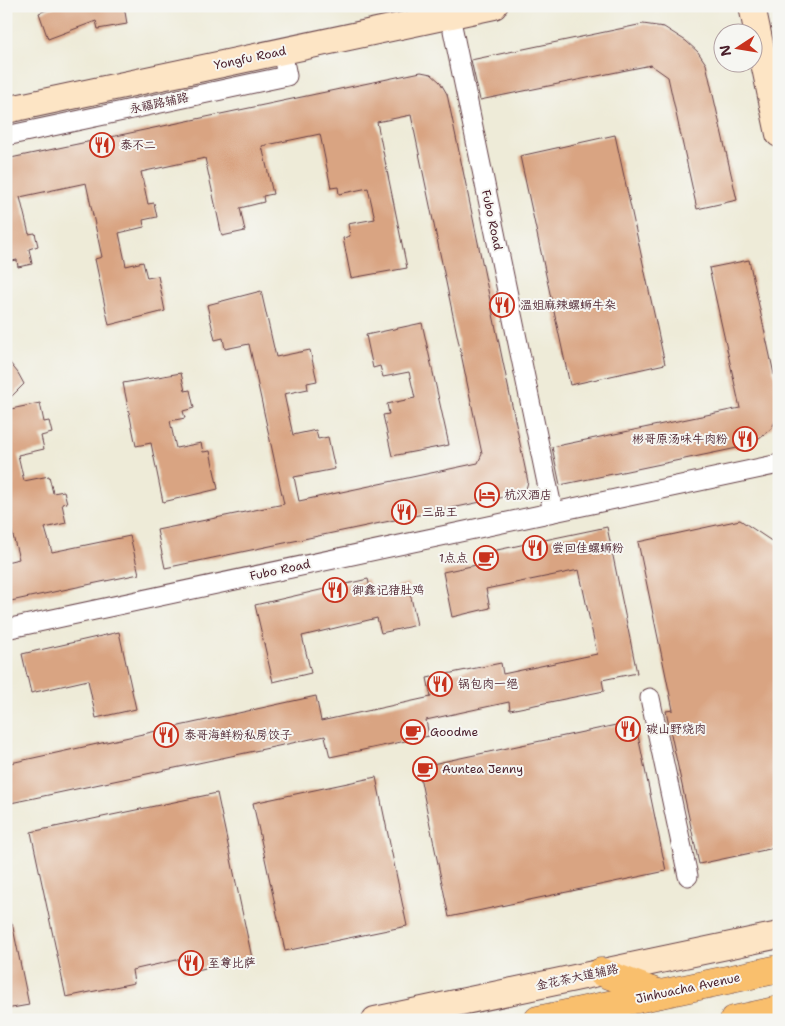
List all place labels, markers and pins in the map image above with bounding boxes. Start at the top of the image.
restaurant icon: 泰不二 [89,132,115,158]
place label: 泰不二 [120,137,156,153]
restaurant icon: 温姐麻辣螺蛳牛杂 [489,292,515,318]
place label: 温姐麻辣螺蛳牛杂 [520,297,616,313]
restaurant icon: 彬哥原汤味牛肉粉 [732,426,758,452]
place label: 彬哥原汤味牛肉粉 [632,431,728,447]
hotel icon: 杭汉酒店 [474,482,500,508]
place label: 杭汉酒店 [504,487,552,503]
restaurant icon: 三品王 [391,499,417,525]
place label: 三品王 [422,504,458,520]
restaurant icon: 尝回佳螺蛳粉 [522,535,548,561]
place label: 尝回佳螺蛳粉 [552,540,624,556]
cafe icon: 1点点 [473,545,499,571]
place label: 1点点 [439,550,468,566]
restaurant icon: 御鑫记猪肚鸡 [322,577,348,603]
place label: 御鑫记猪肚鸡 [352,582,424,598]
restaurant icon: 锅包肉一绝 [427,671,453,697]
place label: 锅包肉一绝 [458,676,518,692]
restaurant icon: 碳山野烧肉 [615,716,641,742]
cafe icon: Goodme [400,719,426,745]
place label: 碳山野烧肉 [646,721,706,737]
restaurant icon: 泰哥海鲜粉私房饺子 [153,722,179,748]
place label: Goodme [430,724,478,740]
place label: 泰哥海鲜粉私房饺子 [184,727,292,743]
cafe icon: Auntea Jenny [412,756,438,782]
place label: Auntea Jenny [442,761,523,777]
restaurant icon: 至尊比萨 [178,950,204,976]
place label: 至尊比萨 [208,955,256,971]

